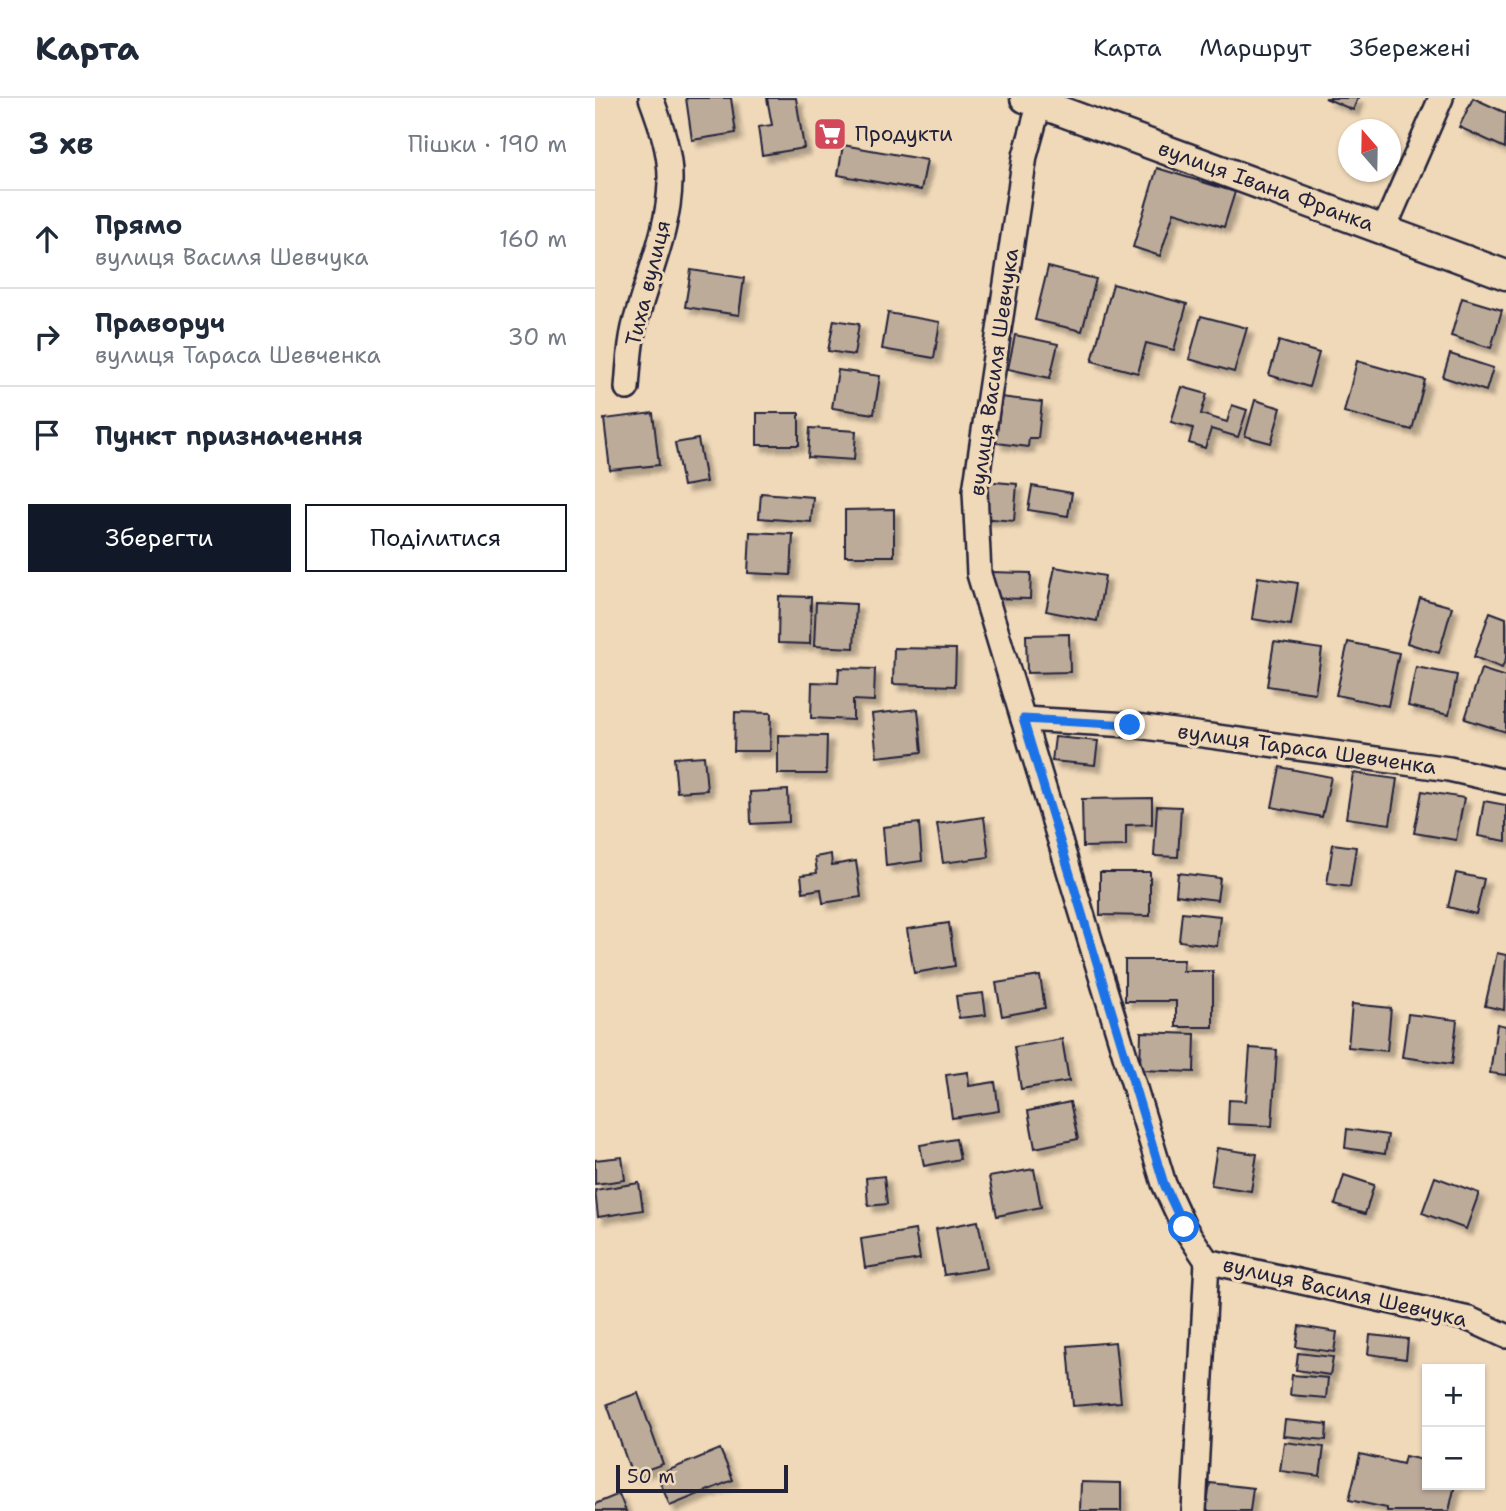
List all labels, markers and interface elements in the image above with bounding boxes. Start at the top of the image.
text: Карта [35,26,139,71]
text: Карта [1093,32,1162,64]
text: Маршрут [1200,32,1312,64]
text: Збережені [1350,32,1471,64]
supermarket icon: Продукти [811,115,849,153]
north arrow [1338,119,1401,182]
place label: Продукти [855,120,953,148]
text: 3 хв [28,123,93,164]
text: Пішки · 190 m [408,129,567,159]
street label: вулиця Івана Франка [1154,134,1378,238]
text: Прямо [95,207,183,242]
street label: Тиха вулиця [619,217,677,349]
icon: ahead [28,220,66,258]
text: 160 m [499,224,567,254]
text: вулиця Василя Шевчука [95,242,369,272]
street label: вулиця Василя Шевчука [963,246,1025,498]
text: Праворуч [95,305,225,340]
icon: right [28,318,66,356]
text: 30 m [508,322,567,352]
text: вулиця Тараса Шевченка [95,340,381,370]
icon: arrive [28,416,66,454]
text: Пункт призначення [95,418,363,453]
button: Зберегти [28,504,291,572]
button: Поділитися [305,504,567,572]
route end [1114,709,1145,740]
street label: вулиця Тараса Шевченка [1176,717,1438,781]
route start [1168,1211,1199,1242]
street label: вулиця Василя Шевчука [1220,1250,1470,1334]
map controls [1422,1364,1485,1490]
button: + [1422,1364,1485,1427]
button: − [1422,1427,1485,1490]
scale bar [616,1462,787,1494]
text: 50 m [627,1464,675,1489]

